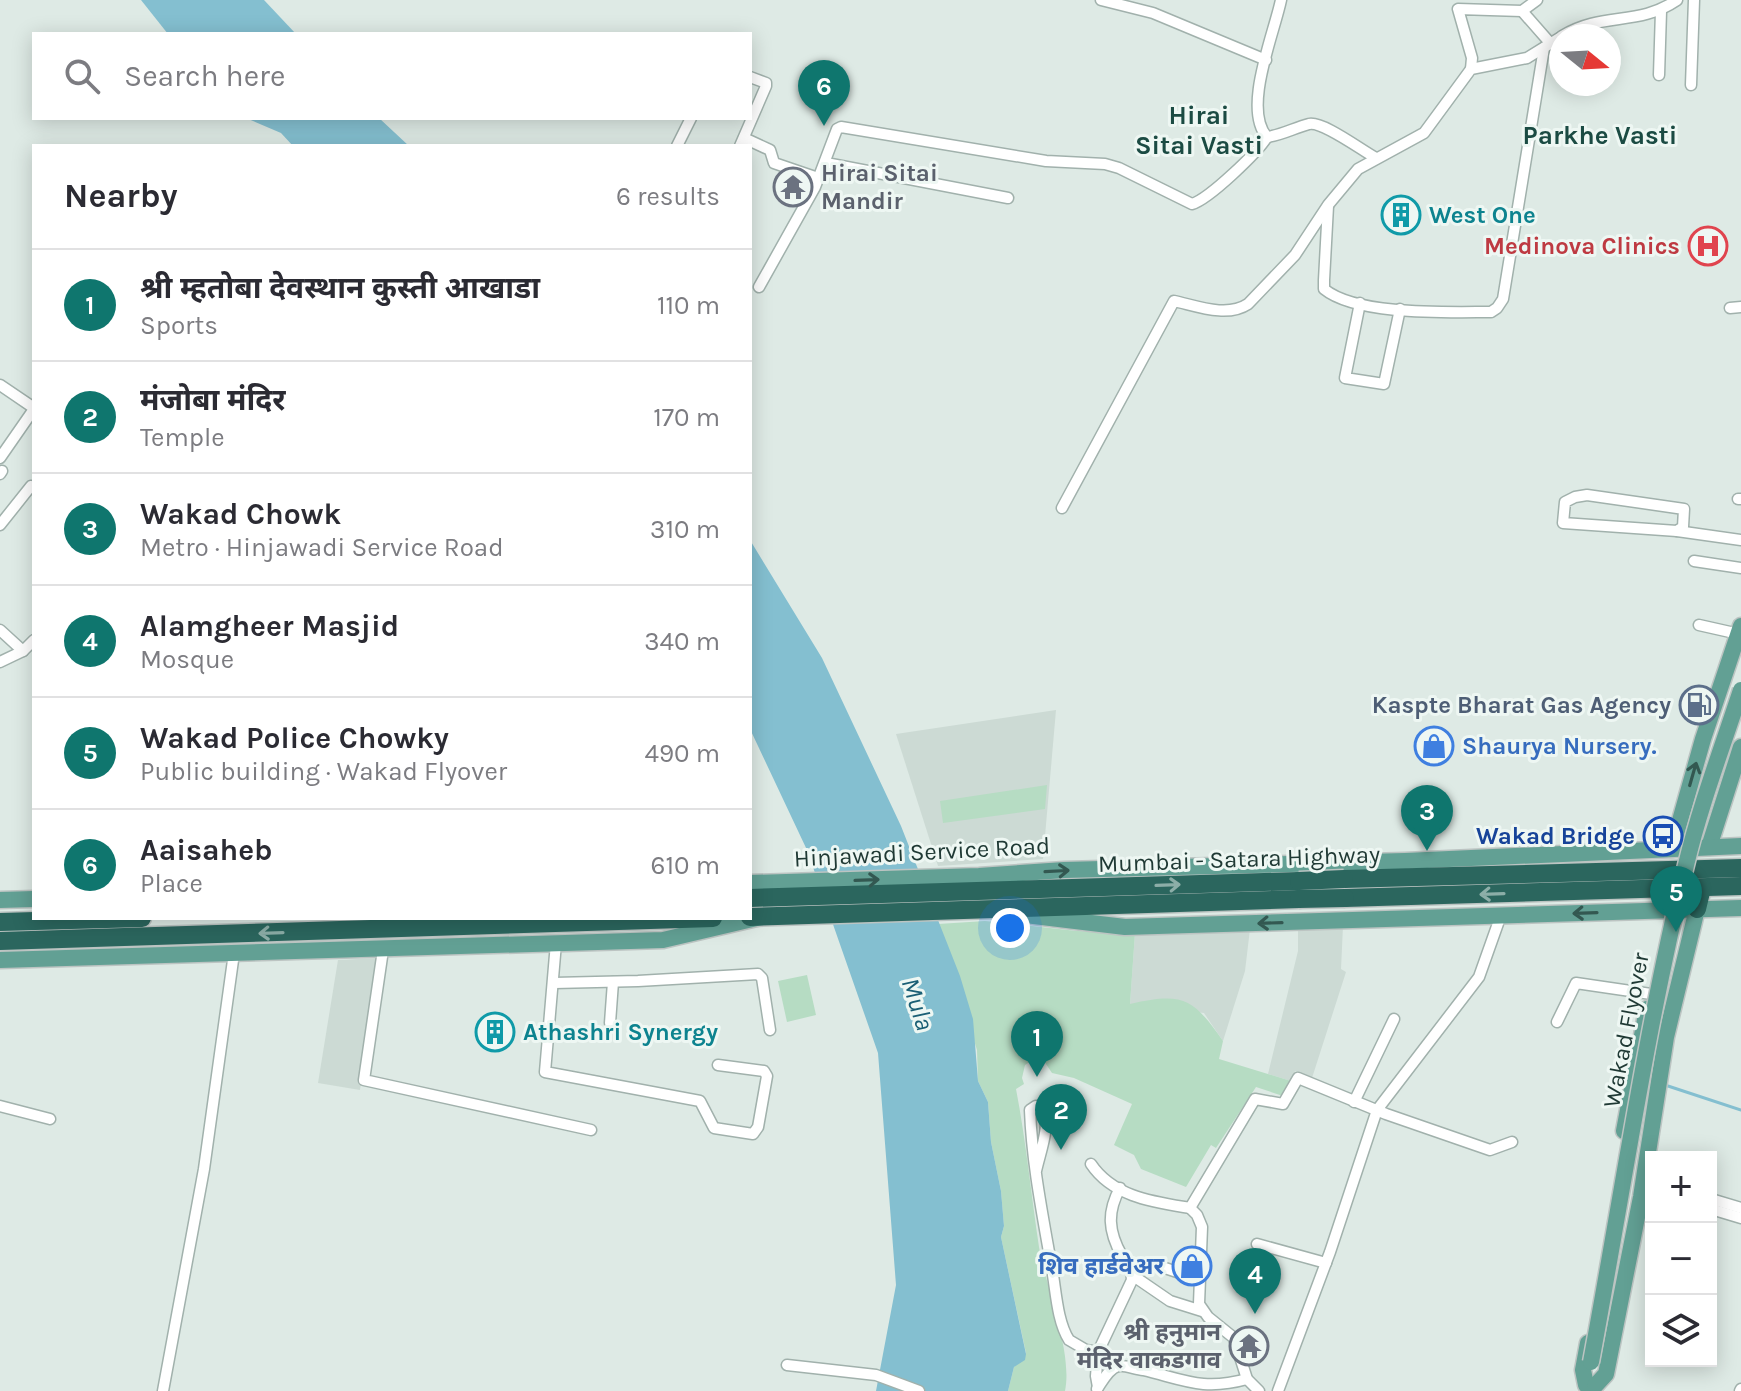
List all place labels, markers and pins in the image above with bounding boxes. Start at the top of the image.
pin: 6 [798,60,850,126]
place label: Hirai Sitai Mandir [821,159,938,215]
temple icon: Hirai Sitai Mandir [772,166,814,208]
building icon: West One [1380,194,1422,236]
place label: West One [1429,201,1536,229]
hospital icon: Medinova Clinics [1687,225,1729,267]
place label: Medinova Clinics [1484,232,1680,260]
fuel station icon: Kaspte Bharat Gas Agency [1678,684,1720,726]
place label: Kaspte Bharat Gas Agency [1372,691,1671,719]
shop icon: Shaurya Nursery. [1413,725,1455,767]
place label: Shaurya Nursery. [1462,732,1657,760]
pin: 3 [1401,785,1453,851]
bus stop icon: Wakad Bridge [1642,815,1684,857]
place label: Wakad Bridge [1476,822,1635,850]
pin: 5 [1650,866,1702,932]
building icon: Athashri Synergy [474,1011,516,1053]
pin: 1 [1011,1011,1063,1077]
place label: Athashri Synergy [523,1018,718,1046]
pin: 2 [1035,1084,1087,1150]
shop icon: शिव हार्डवेअर [1171,1245,1213,1287]
pin: 4 [1229,1248,1281,1314]
place label: शिव हार्डवेअर [1038,1252,1164,1280]
place label: श्री हनुमान मंदिर वाकडगाव [1077,1318,1222,1374]
temple icon: श्री हनुमान मंदिर वाकडगाव [1228,1325,1270,1367]

